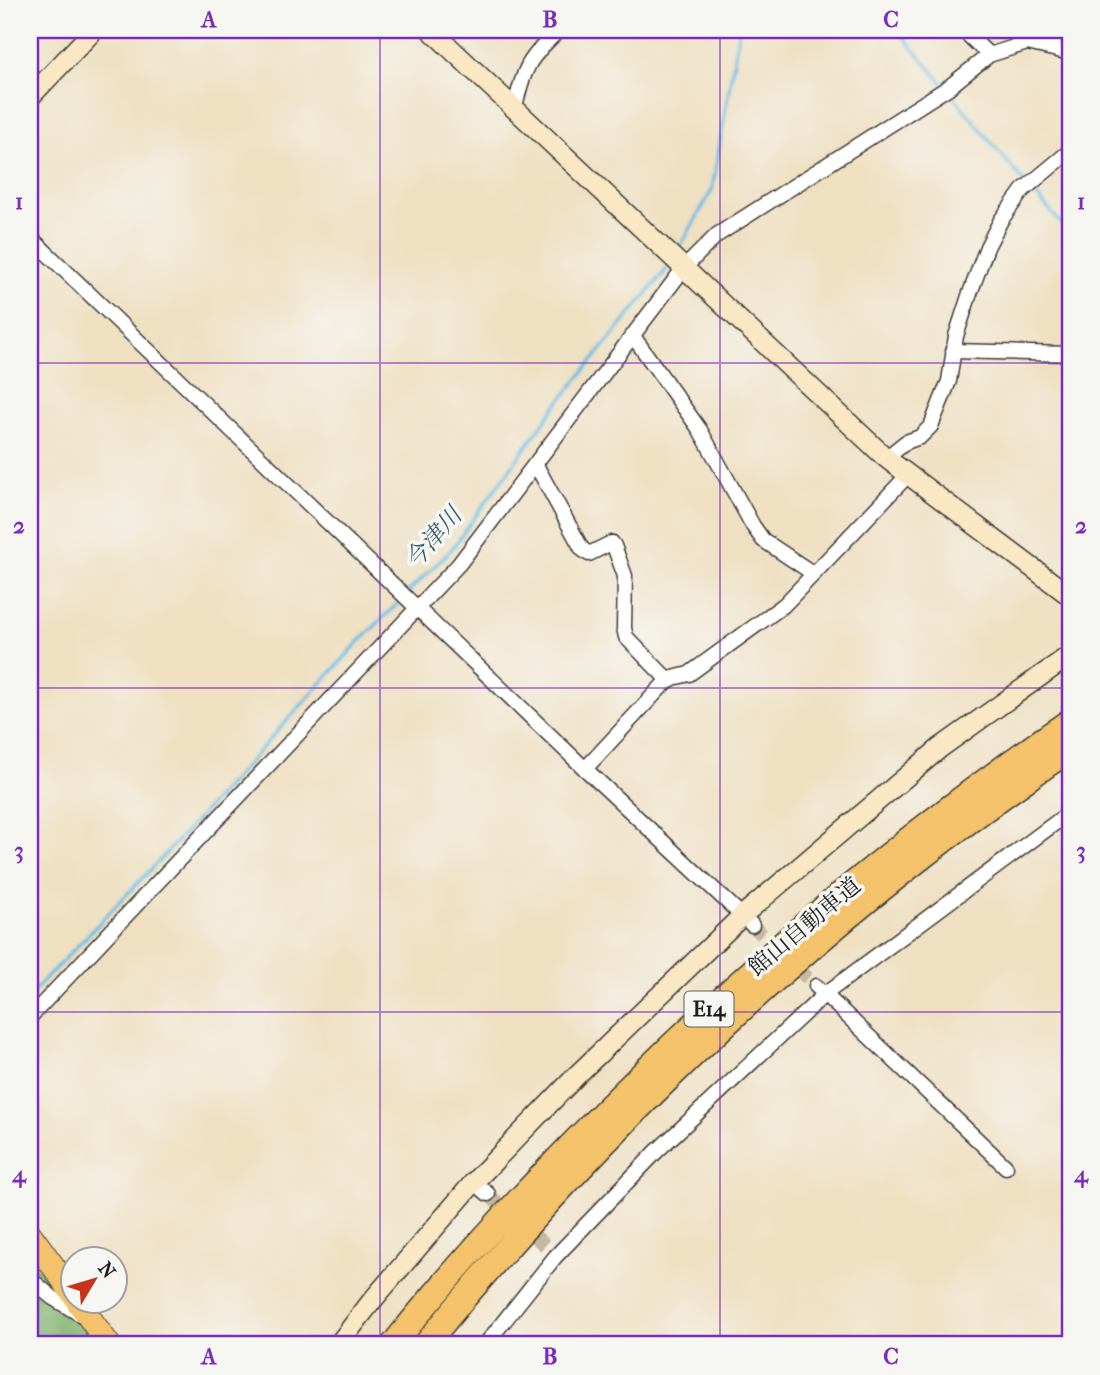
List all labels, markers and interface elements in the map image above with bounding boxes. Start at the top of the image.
text: A [200,6,218,33]
text: B [543,6,558,33]
text: C [883,6,899,33]
text: 1 [15,188,23,215]
text: 1 [1077,188,1085,215]
water label: 今津川 [399,499,469,574]
text: 2 [13,512,25,539]
text: 2 [1075,512,1087,539]
text: 3 [14,837,24,864]
text: 3 [1076,837,1086,864]
street label: 館山自動車道 [743,872,866,981]
road number: E14 [684,992,734,1026]
text: 4 [11,1161,27,1188]
text: 4 [1073,1161,1089,1188]
north arrow [60,1246,130,1316]
text: N [94,1258,120,1283]
text: A [200,1343,218,1370]
text: B [543,1343,558,1370]
text: C [883,1343,899,1370]

